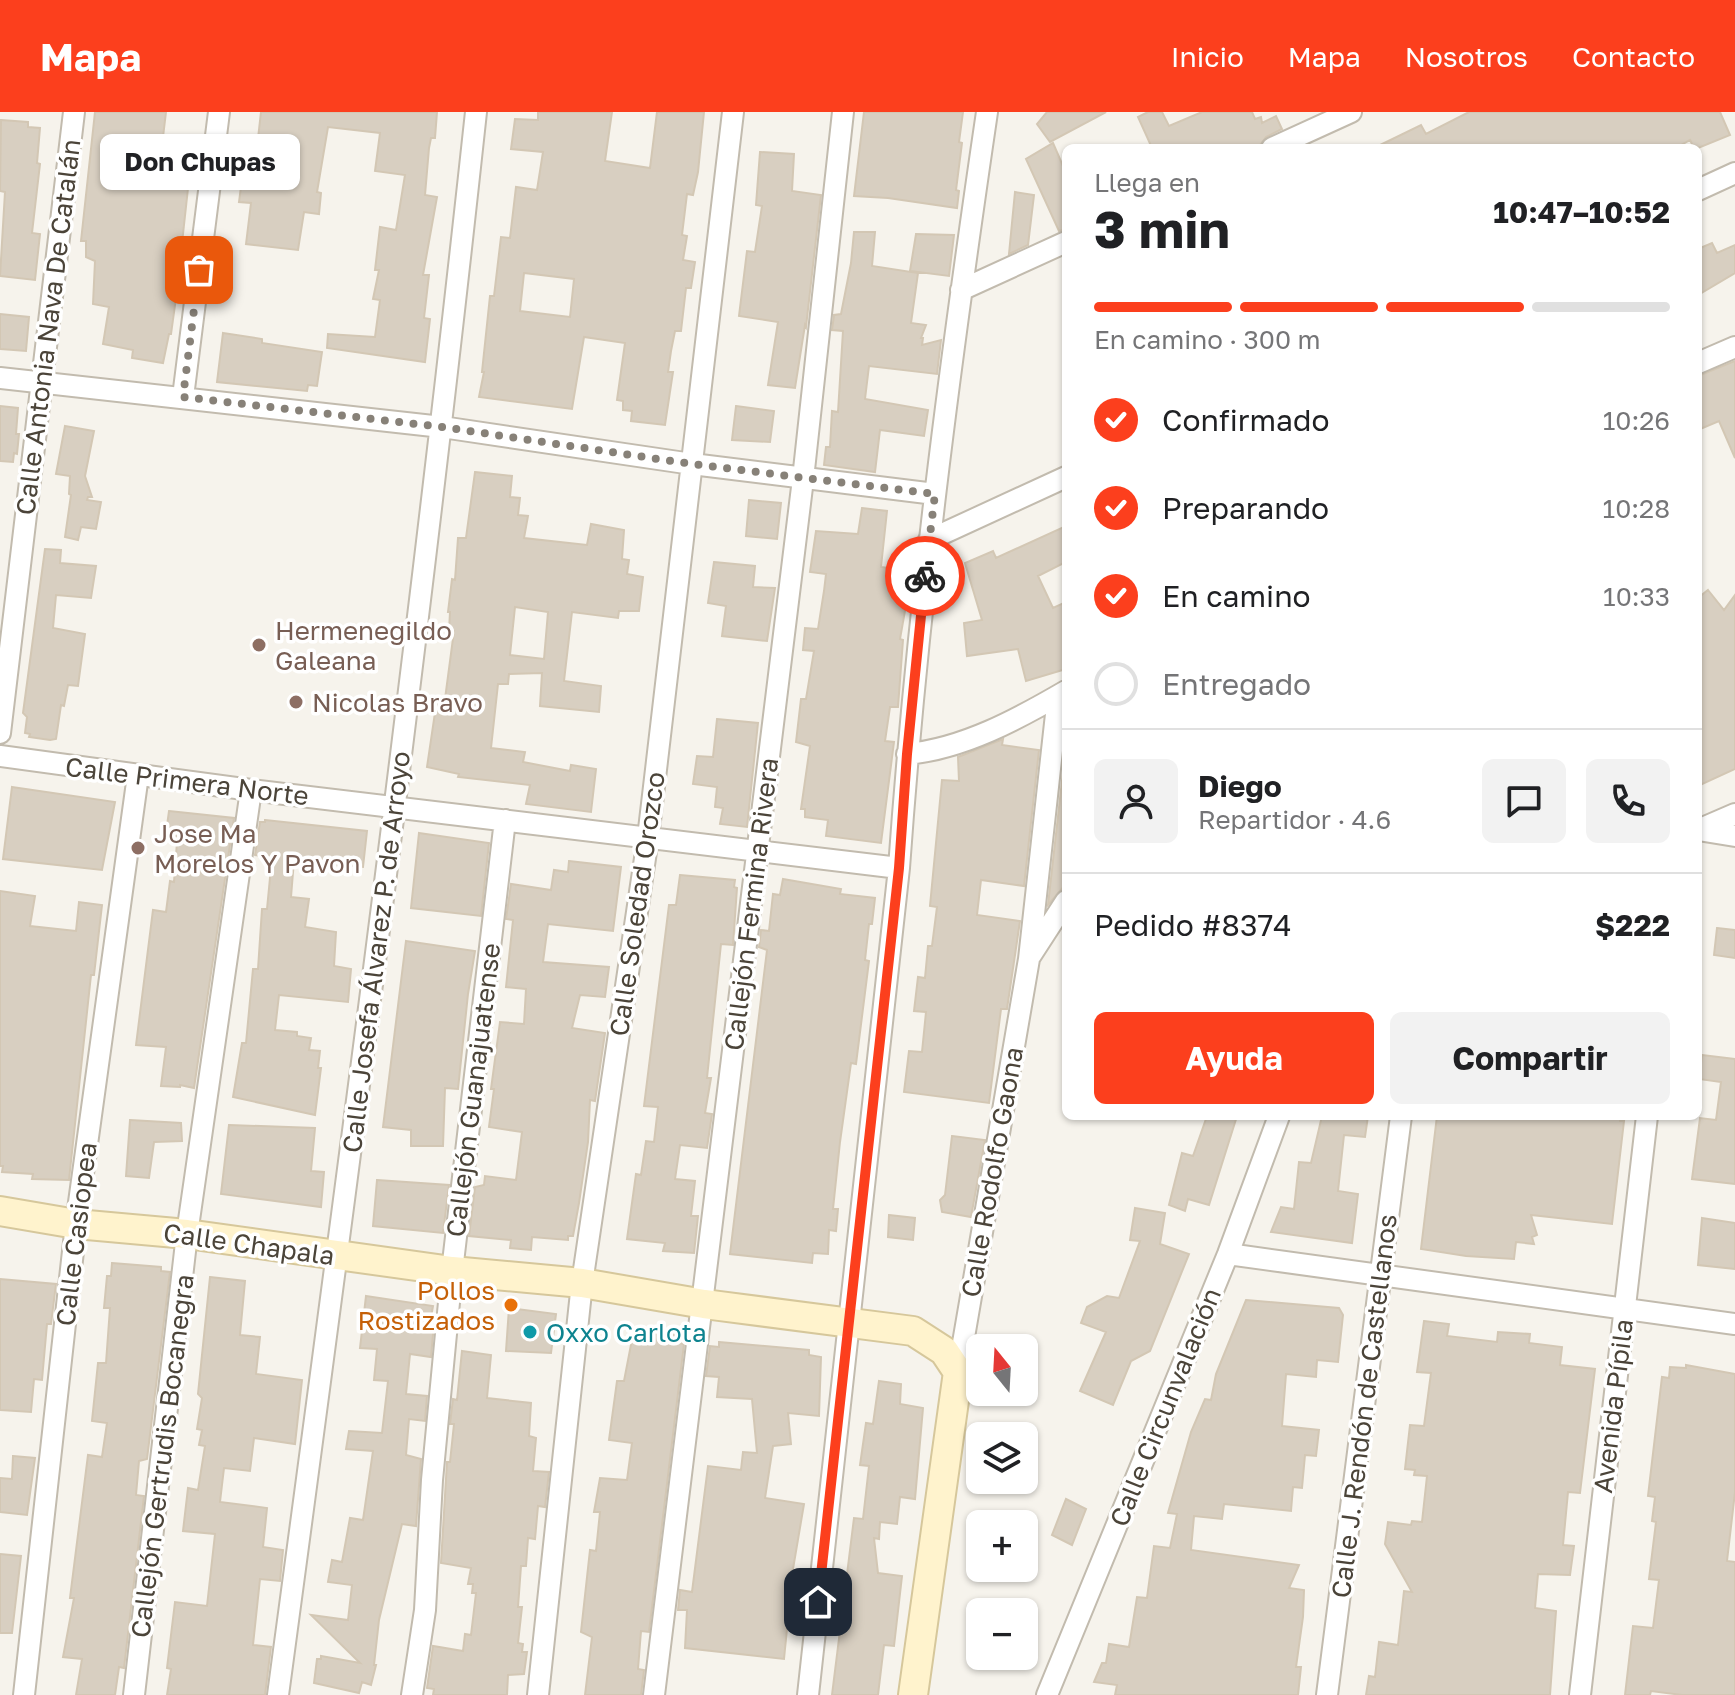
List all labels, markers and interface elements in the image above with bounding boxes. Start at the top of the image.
text: Mapa [40,34,141,79]
text: Inicio [1171,40,1244,73]
text: Mapa [1288,40,1361,73]
text: Nosotros [1405,40,1528,73]
text: Contacto [1572,40,1695,73]
callout: Don Chupas [99,134,299,190]
street label: Calle Antonia Nava De Catalán [10,137,86,517]
text: Don Chupas [124,146,276,177]
text: Llega en [1094,167,1200,198]
text: 10:47–10:52 [1493,194,1670,230]
text: 3 min [1094,197,1230,259]
pin [165,236,233,304]
icon: bag [177,248,221,292]
text: En camino · 300 m [1094,324,1321,355]
icon: check [1094,398,1138,442]
text: Confirmado [1162,402,1330,438]
text: 10:26 [1603,405,1670,436]
icon: check [1094,486,1138,530]
text: Preparando [1162,490,1329,526]
text: 10:28 [1603,493,1670,524]
courier [885,536,965,616]
icon: bike [903,554,947,598]
icon: check [1094,574,1138,618]
text: En camino [1162,578,1311,614]
text: 10:33 [1603,581,1670,612]
place label: Hermenegildo Galeana [275,615,452,676]
marker: Hermenegildo Galeana [250,636,268,654]
text: Entregado [1162,666,1311,702]
place label: Nicolas Bravo [312,687,483,718]
marker: Nicolas Bravo [287,693,305,711]
street label: Calle Josefa Álvarez P. de Arroyo [336,749,416,1155]
street label: Calle Primera Norte [63,751,311,811]
street label: Callejón Fermina Rivera [718,756,784,1052]
button: person [1094,759,1178,843]
button: chat [1482,759,1566,843]
button: phone [1586,759,1670,843]
text: Diego [1198,768,1282,804]
street label: Calle Soledad Orozco [603,770,671,1038]
text: Repartidor · 4.6 [1198,804,1391,835]
place label: Jose Ma Morelos Y Pavon [154,818,361,879]
marker: Jose Ma Morelos Y Pavon [129,839,147,857]
text: Pedido #8374 [1094,907,1292,943]
text: $222 [1595,907,1670,943]
street label: Callejón Guanajuatense [440,941,506,1239]
button: Ayuda [1094,1012,1374,1104]
button: Compartir [1390,1012,1670,1104]
street label: Calle Rodolfo Gaona [955,1045,1029,1299]
street label: Calle Casiopea [49,1140,103,1328]
street label: Calle J. Rendón de Castellanos [1325,1212,1403,1600]
street label: Calle Chapala [161,1217,337,1271]
street label: Callejón Gertrudis Bocanegra [124,1272,200,1640]
place label: Pollos Rostizados [358,1275,495,1336]
street label: Calle Circunvalación [1103,1283,1227,1531]
marker: Pollos Rostizados [502,1296,520,1314]
place label: Oxxo Carlota [546,1317,707,1348]
street label: Avenida Pípila [1587,1317,1639,1495]
marker: Oxxo Carlota [521,1323,539,1341]
north arrow [966,1334,1038,1406]
map controls [966,1334,1038,1670]
button: layers [966,1422,1038,1494]
button: + [966,1510,1038,1582]
pin [784,1568,852,1636]
icon: home [796,1580,840,1624]
button: − [966,1598,1038,1670]

